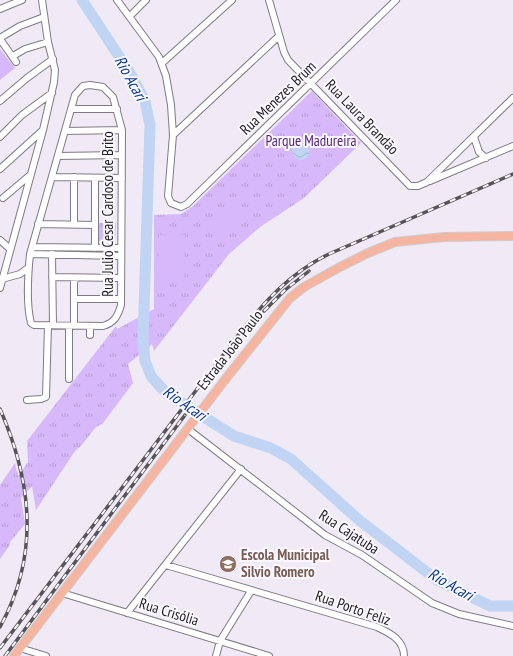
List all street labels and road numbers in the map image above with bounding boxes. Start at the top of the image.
street label: Rua Menezes Brum [236,57,320,139]
street label: Rua Laura Brandão [322,75,403,158]
street label: Rua Julio Cesar Cardoso de Brito [98,131,117,297]
street label: Estrada João Paulo [193,306,267,393]
street label: Rua Cajatuba [316,505,383,558]
street label: Rua Porto Feliz [313,586,393,629]
street label: Rua Crisólia [137,593,201,630]

